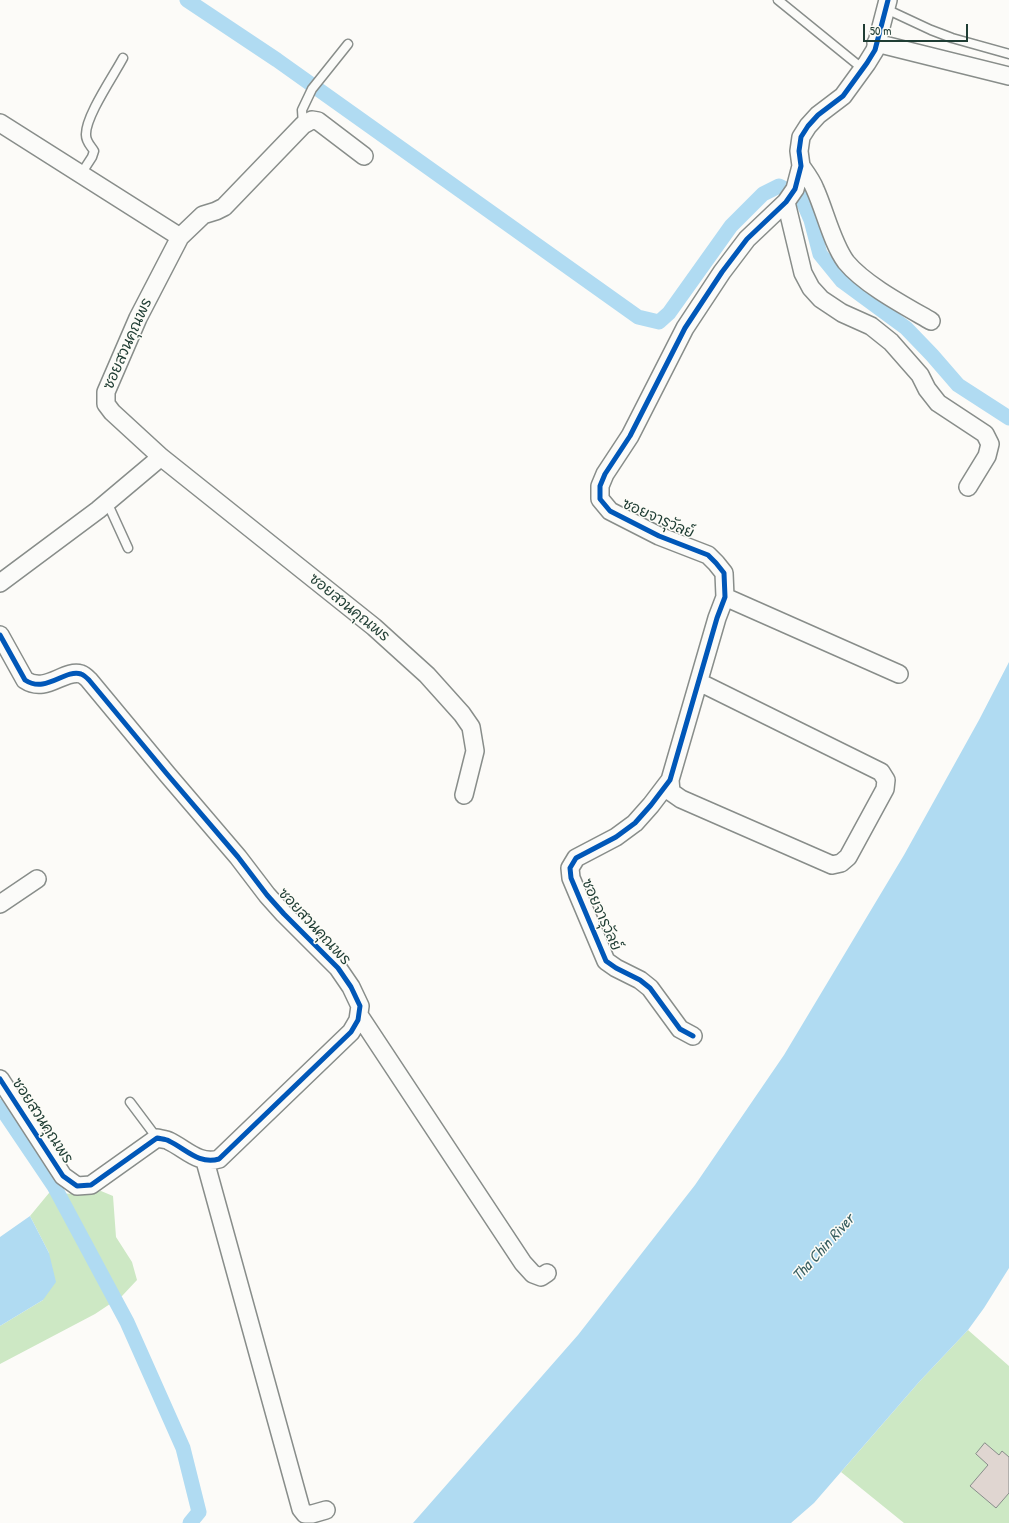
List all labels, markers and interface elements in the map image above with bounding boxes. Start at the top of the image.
scale bar [865,16,970,42]
text: 50 m [870,22,891,39]
street label: ซอยสวนคุณพร [100,295,156,393]
street label: ซอยจารุวัลย์ [619,495,697,543]
street label: ซอยสวนคุณพร [305,570,393,646]
street label: ซอยจารุวัลย์ [577,876,625,954]
street label: ซอยสวนคุณพร [274,885,354,969]
street label: ซอยสวนคุณพร [8,1075,76,1167]
water label: Tha Chin River [789,1210,859,1286]

